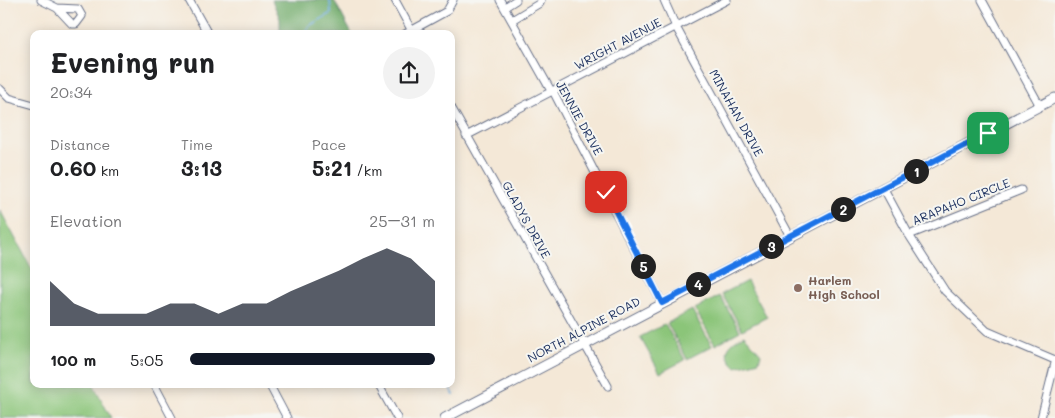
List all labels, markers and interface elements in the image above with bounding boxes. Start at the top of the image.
street label: WRIGHT AVENUE [571,13,664,73]
text: Evening run [50,44,215,80]
button: share [383,47,435,99]
street label: MINAHAN DRIVE [706,66,768,159]
street label: JENNIE DRIVE [553,77,607,158]
text: 20:34 [50,81,93,102]
pin [967,112,1009,154]
icon: arrive [974,119,1002,147]
text: Distance [50,135,110,154]
text: Time [181,135,213,154]
text: Pace [312,135,346,154]
text: 0.60 [50,154,96,181]
text: 3:13 [181,154,222,181]
text: 5:21 [312,154,352,181]
pin: 1 [904,158,928,184]
text: km [96,161,119,180]
text: /km [352,161,382,180]
text: 1 [913,162,920,181]
pin [585,171,627,213]
street label: ARAPAHO CIRCLE [909,174,1012,228]
street label: GLADYS DRIVE [499,178,555,261]
icon: check [592,178,620,206]
pin: 2 [830,196,856,222]
text: 2 [840,200,847,219]
text: Elevation [50,210,122,231]
text: 25–31 m [369,210,435,231]
pin: 3 [758,234,784,258]
text: 3 [767,237,776,256]
pin: 5 [630,254,656,278]
text: 5 [639,257,648,276]
pin: 4 [686,272,710,296]
place label: Harlem High School [808,272,880,302]
text: 4 [694,275,703,294]
marker: Harlem High School [792,282,804,294]
street label: NORTH ALPINE ROAD [524,293,643,366]
text: 100 m [50,349,96,370]
text: 5:05 [130,349,164,370]

